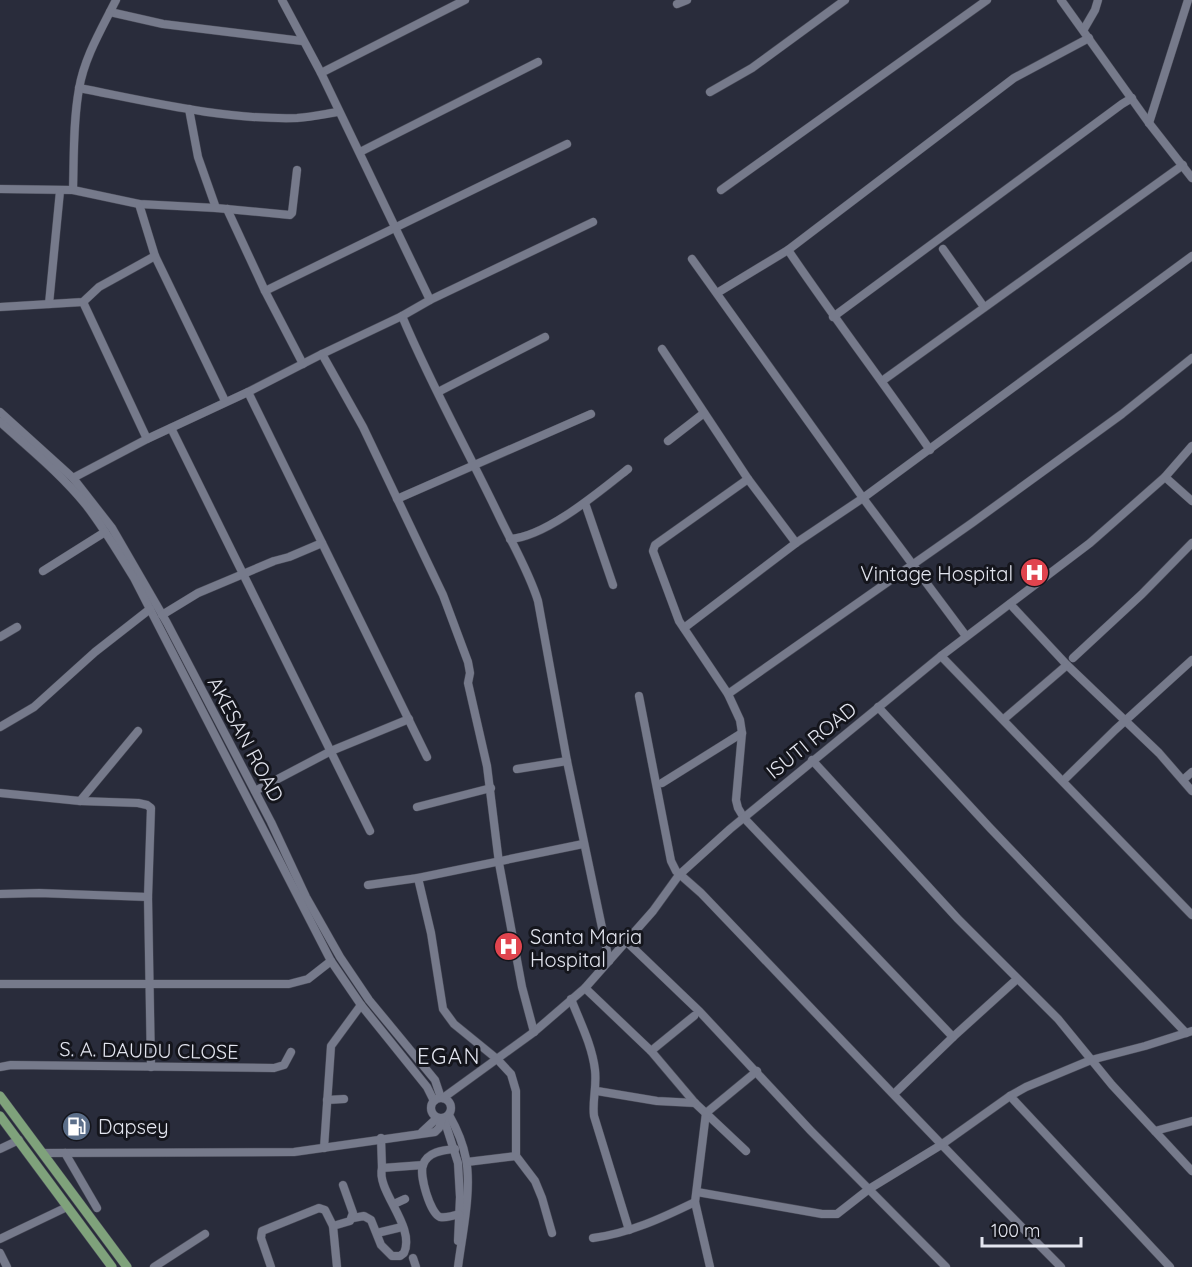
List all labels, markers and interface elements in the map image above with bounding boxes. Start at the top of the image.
hospital icon: Vintage Hospital [1018,557,1050,589]
place label: Vintage Hospital [860,561,1013,586]
street label: AKESAN ROAD [203,672,289,806]
street label: ISUTI ROAD [761,696,861,784]
place label: Santa Maria Hospital [530,924,642,972]
hospital icon: Santa Maria Hospital [493,931,525,963]
street label: S. A. DAUDU CLOSE [59,1036,239,1064]
district label: EGAN [417,1042,481,1070]
fuel station icon: Dapsey [61,1110,93,1142]
place label: Dapsey [98,1114,169,1139]
scale bar [982,1210,1081,1248]
text: 100 m [991,1219,1040,1242]

